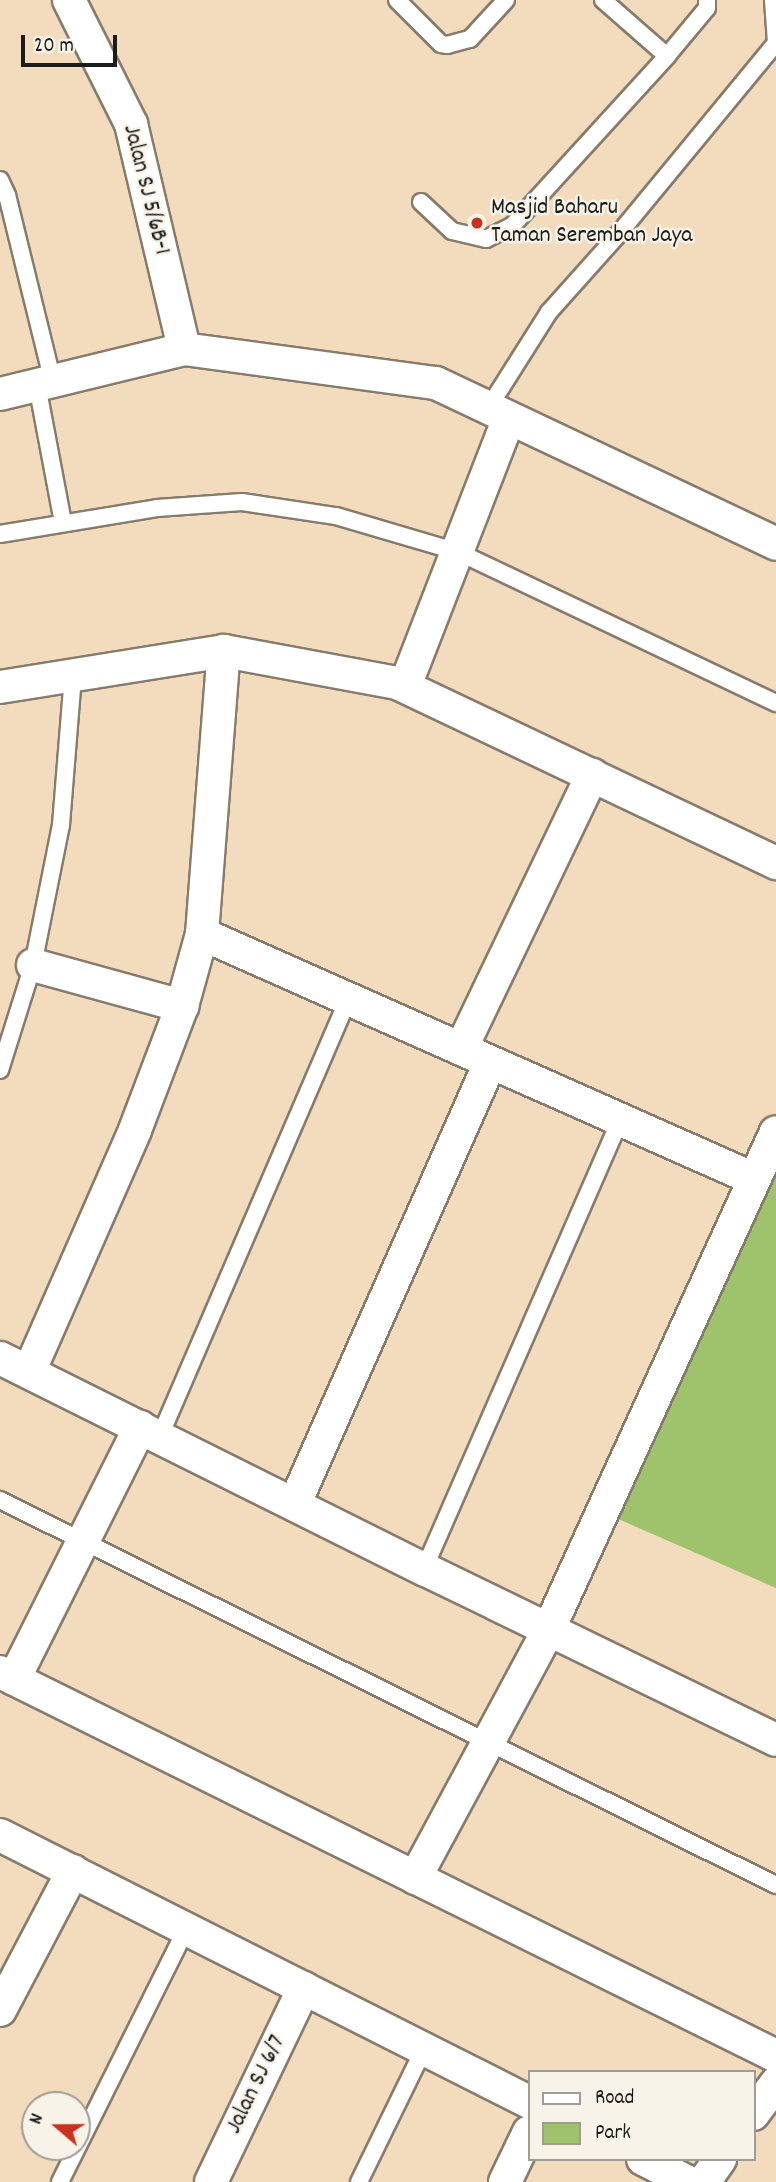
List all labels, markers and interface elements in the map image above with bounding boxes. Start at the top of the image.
scale bar [24,21,121,65]
text: 20 m [34,32,74,62]
street label: Jalan SJ 5/6B-1 [115,122,175,258]
place label: Masjid Baharu Taman Seremban Jaya [491,195,692,251]
marker: Masjid Baharu Taman Seremban Jaya [469,215,485,231]
street label: Jalan SJ 6/7 [221,2031,293,2139]
legend [528,2070,755,2161]
text: Road [595,2084,634,2114]
north arrow [21,2091,91,2161]
text: N [23,2110,52,2128]
text: Park [595,2119,631,2149]

